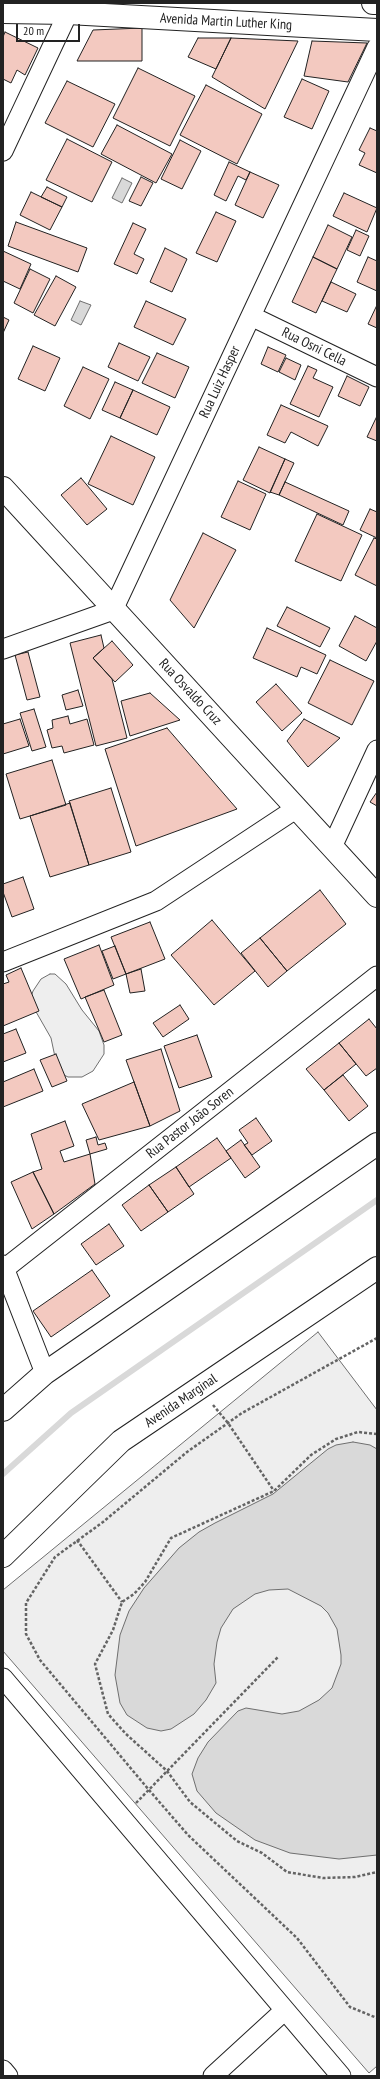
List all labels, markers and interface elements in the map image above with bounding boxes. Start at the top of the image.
street label: Avenida Martin Luther King [159,10,293,34]
scale bar [18,16,82,42]
text: 20 m [23,23,44,38]
street label: Rua Osni Cella [279,324,349,370]
street label: Rua Luiz Hasper [196,343,244,421]
street label: Rua Osvaldo Cruz [155,655,225,729]
street label: Rua Pastor João Soren [143,1084,237,1162]
street label: Avenida Marginal [142,1371,220,1431]

